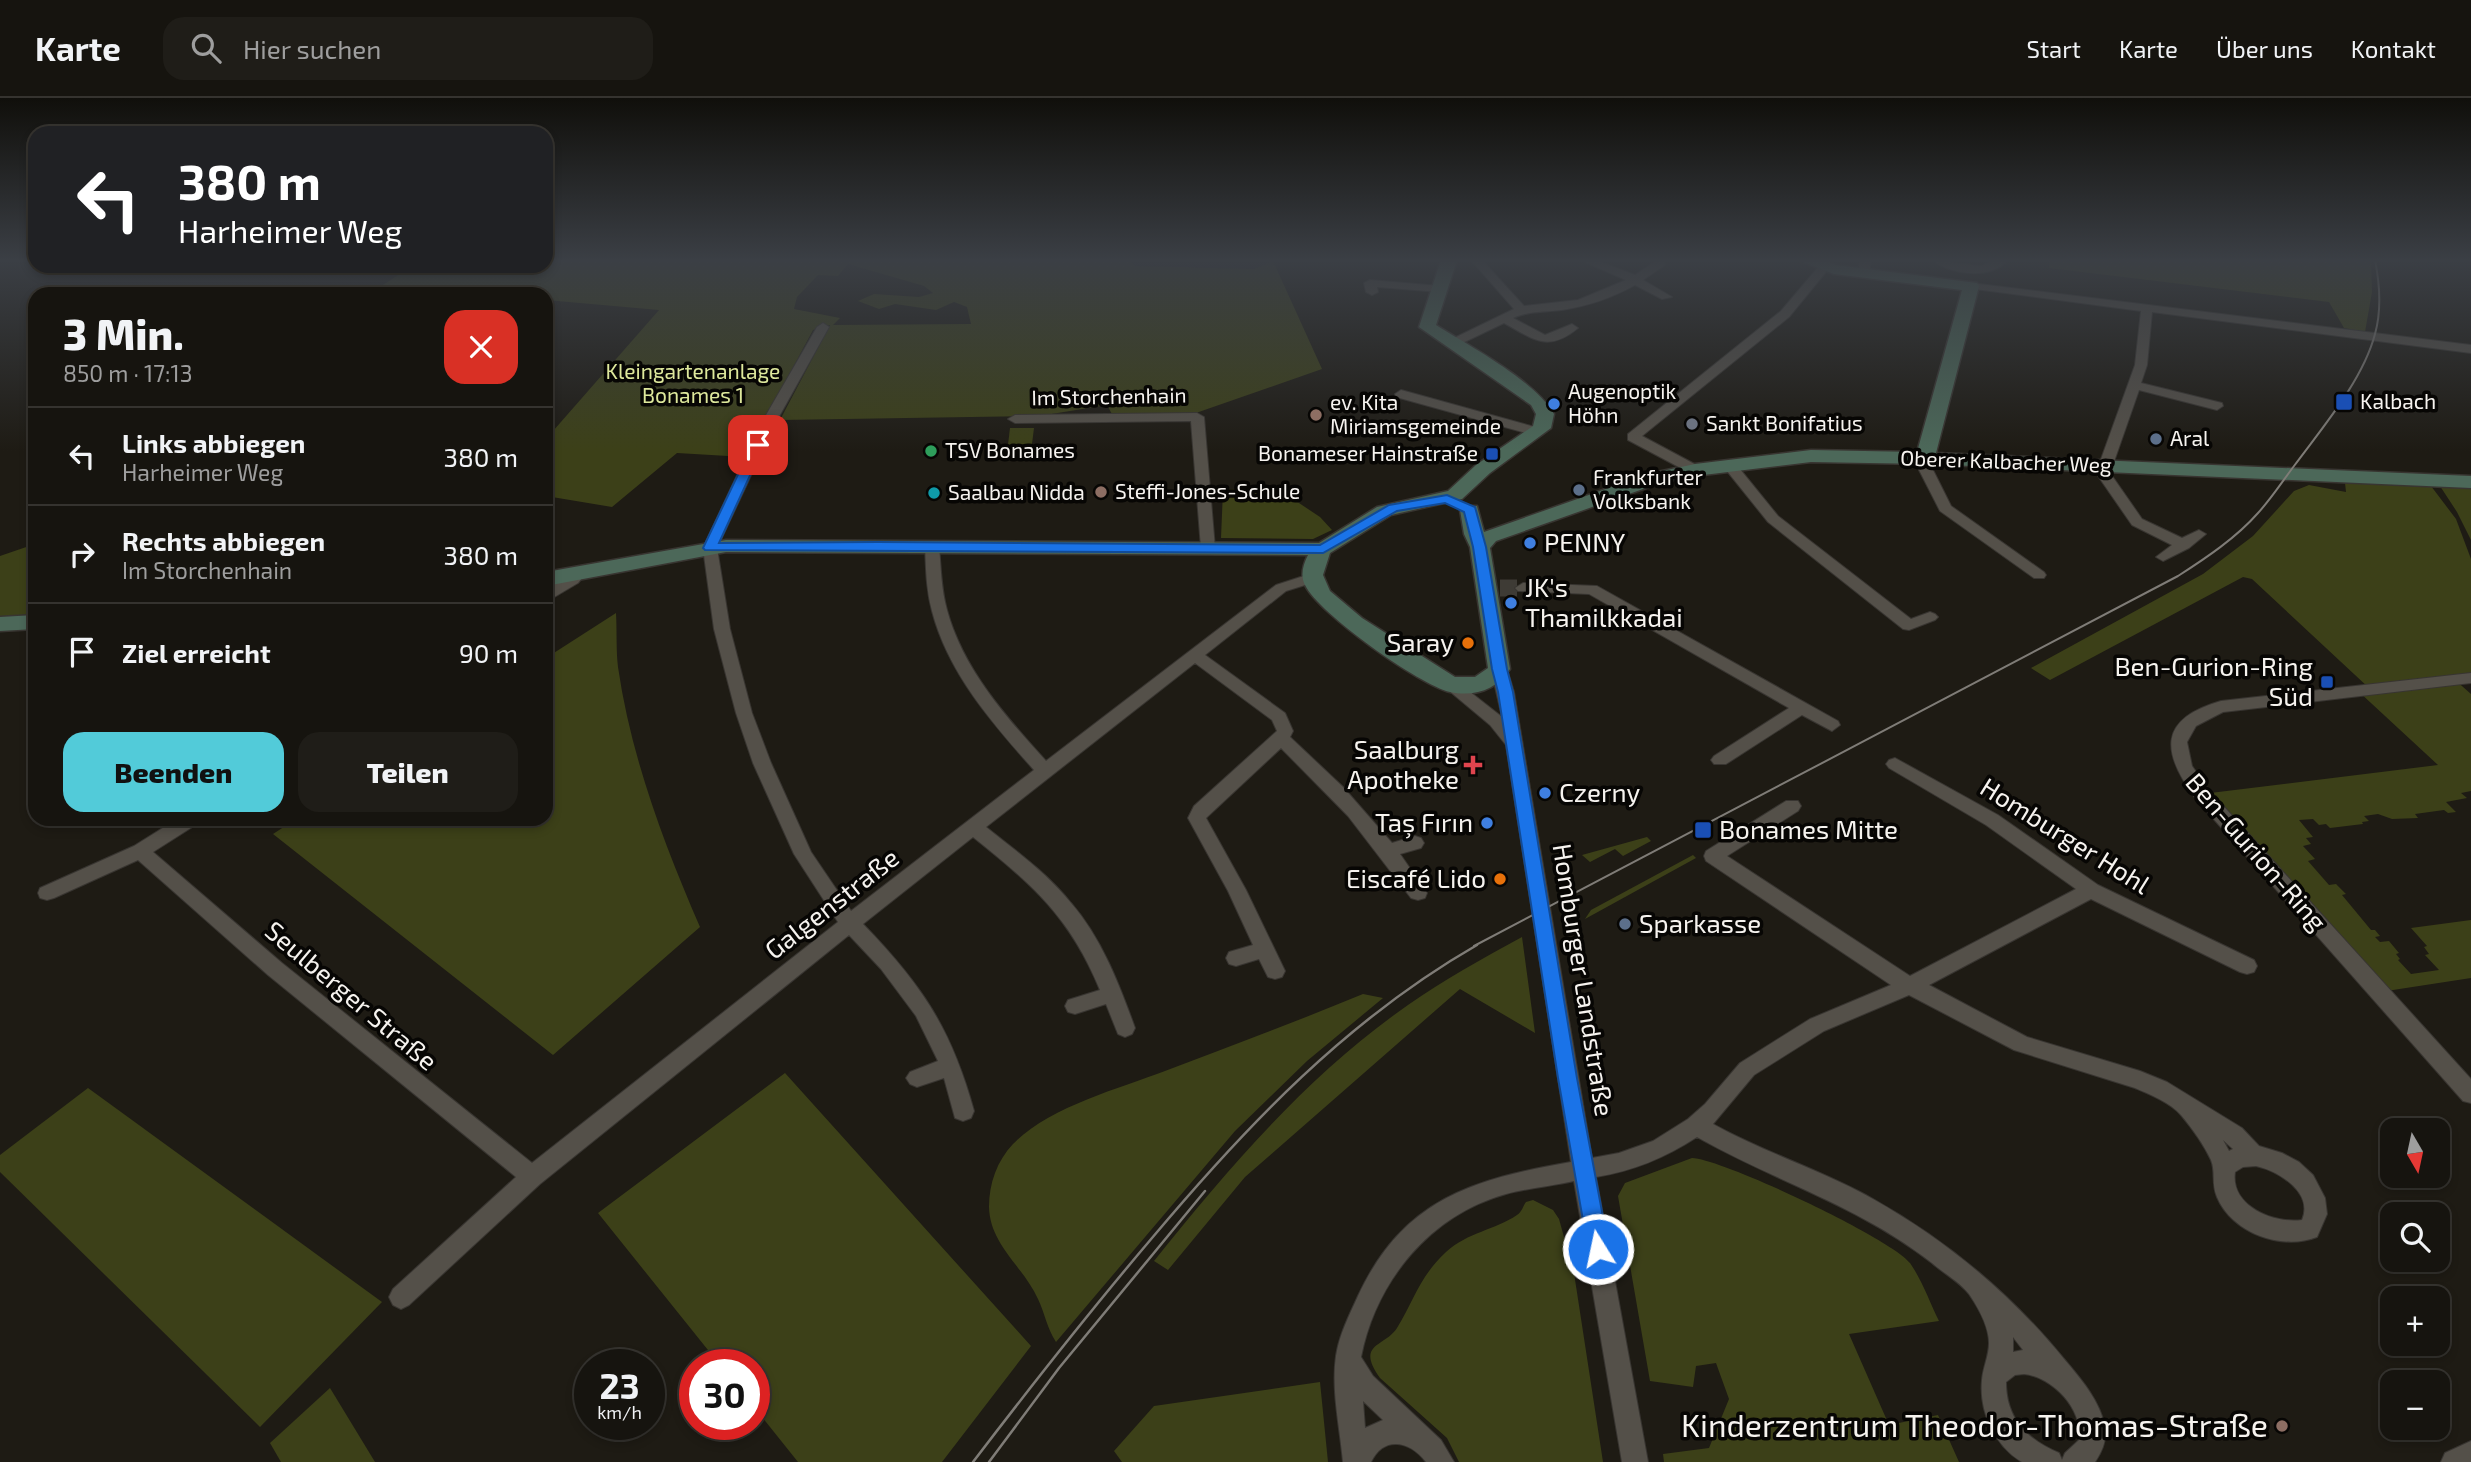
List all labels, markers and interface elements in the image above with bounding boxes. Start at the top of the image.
search box [163,17,653,80]
text: Karte [35,28,121,68]
icon: search [187,29,225,67]
text: Hier suchen [243,33,381,64]
text: Start [2027,34,2081,63]
text: Karte [2119,34,2178,63]
text: Über uns [2216,34,2313,63]
text: Kontakt [2351,34,2436,63]
text: 380 m [178,151,321,210]
icon: left [63,154,154,245]
text: Harheimer Weg [178,211,402,249]
text: 3 Min. [63,308,184,358]
button: close [444,310,518,384]
park label: Kleingartenanlage Bonames 1 [606,358,780,407]
text: 850 m · 17:13 [63,359,192,387]
place label: Augenoptik Höhn [1568,378,1676,427]
street label: Im Storchenhain [1031,382,1187,409]
place label: Kalbach [2360,388,2436,413]
place label: ev. Kita Miriamsgemeinde [1330,389,1501,438]
marker: Kalbach [2334,392,2354,412]
marker: Augenoptik Höhn [1546,396,1562,412]
marker: ev. Kita Miriamsgemeinde [1308,407,1324,423]
place label: Sankt Bonifatius [1706,410,1863,435]
pin [728,415,788,475]
marker: Sankt Bonifatius [1684,416,1700,432]
place label: Aral [2170,425,2210,450]
icon: arrive [739,426,777,464]
text: Links abbiegen [122,427,306,458]
marker: Aral [2148,431,2164,447]
icon: left [63,437,101,475]
place label: TSV Bonames [945,437,1075,462]
place label: Bonameser Hainstraße [1258,440,1478,465]
text: 380 m [444,441,518,472]
marker: TSV Bonames [923,443,939,459]
street label: Oberer Kalbacher Weg [1900,444,2113,477]
marker: Bonameser Hainstraße [1484,446,1500,462]
text: Harheimer Weg [122,458,283,486]
place label: Frankfurter Volksbank [1593,464,1703,513]
place label: Steffi-Jones-Schule [1115,478,1300,503]
place label: Saalbau Nidda [948,479,1085,504]
marker: Frankfurter Volksbank [1571,482,1587,498]
marker: Steffi-Jones-Schule [1093,484,1109,500]
marker: Saalbau Nidda [926,485,942,501]
text: Rechts abbiegen [122,525,325,556]
place label: PENNY [1544,526,1626,557]
icon: right [63,535,101,573]
marker: PENNY [1522,535,1538,551]
text: 380 m [444,539,518,570]
text: Im Storchenhain [122,556,292,584]
place label: JK's Thamilkkadai [1525,571,1683,632]
marker: JK's Thamilkkadai [1503,595,1519,611]
place label: Saray [1387,626,1454,657]
icon: arrive [63,633,101,671]
marker: Saray [1460,635,1476,651]
text: Ziel erreicht [122,637,271,668]
text: 90 m [459,637,518,668]
place label: Ben-Gurion-Ring Süd [2114,650,2313,711]
marker: Ben-Gurion-Ring Süd [2319,674,2335,690]
button: Beenden [63,732,284,812]
button: Teilen [298,732,518,812]
place label: Saalburg Apotheke [1347,733,1459,794]
marker: Saalburg Apotheke [1465,757,1481,773]
street label: Ben-Gurion-Ring [2180,766,2334,936]
street label: Homburger Hohl [1975,770,2156,899]
place label: Czerny [1559,776,1641,807]
marker: Czerny [1537,785,1553,801]
place label: Taş Fırın [1375,806,1473,839]
place label: Bonames Mitte [1719,813,1898,844]
marker: Taş Fırın [1479,815,1495,831]
marker: Bonames Mitte [1693,820,1713,840]
street label: Galgenstraße [758,841,904,965]
street label: Homburger Landstraße [1548,841,1621,1118]
place label: Eiscafé Lido [1346,862,1486,893]
marker: Eiscafé Lido [1492,871,1508,887]
place label: Sparkasse [1639,907,1761,938]
street label: Seulberger Straße [260,914,444,1076]
marker: Sparkasse [1617,916,1633,932]
north arrow [2380,1118,2450,1188]
map controls [2380,1118,2450,1440]
button: search [2380,1202,2450,1272]
position arrow [1561,1212,1635,1286]
button: + [2380,1286,2450,1356]
speed limit sign: 30 [679,1349,770,1440]
text: 23 [599,1364,640,1406]
button: − [2380,1370,2450,1440]
text: km/h [597,1401,642,1423]
place label: Kinderzentrum Theodor-Thomas-Straße [1681,1405,2268,1443]
marker: Kinderzentrum Theodor-Thomas-Straße [2274,1418,2290,1434]

